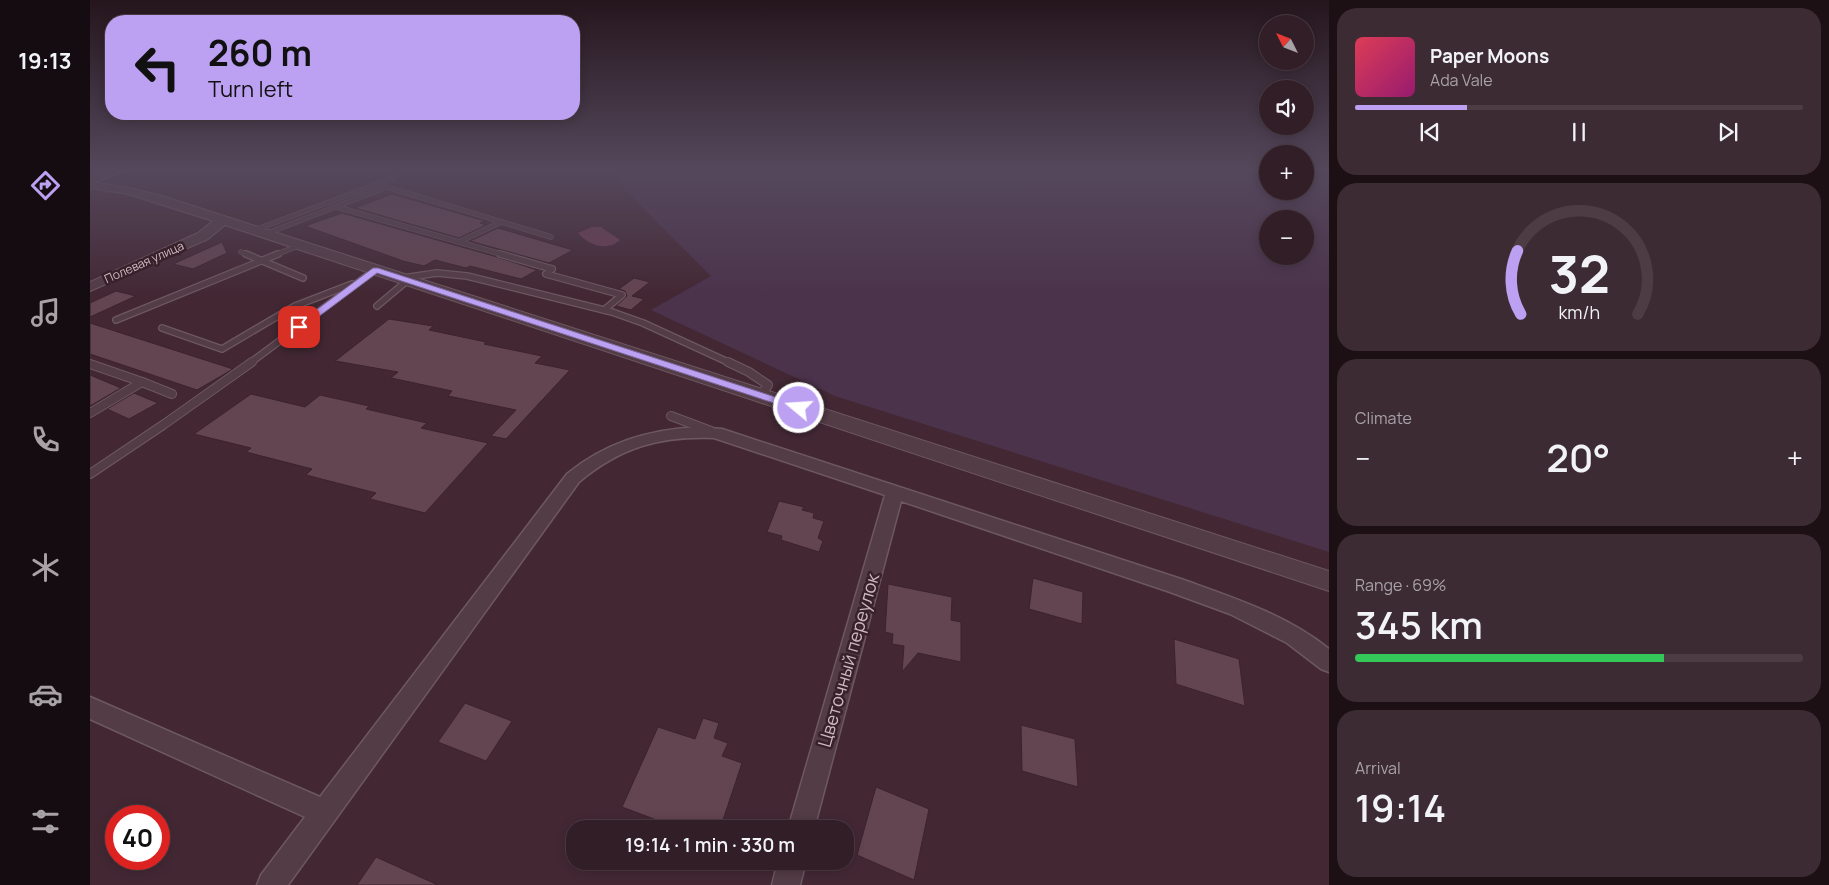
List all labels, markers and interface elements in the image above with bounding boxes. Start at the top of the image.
north arrow [1259,15,1314,70]
map controls [1259,15,1314,265]
text: 260 m [208,29,312,77]
icon: left [125,35,190,100]
text: Paper Moons [1430,43,1549,69]
text: 19:13 [18,46,72,76]
text: Ada Vale [1430,69,1493,91]
text: Turn left [208,74,293,104]
button: sound [1259,80,1314,135]
icon: previous [1416,118,1444,146]
icon: pause [1565,118,1593,146]
icon: next [1714,118,1742,146]
button: + [1259,145,1314,200]
icon: directions [28,168,63,203]
button: − [1259,210,1314,265]
street label: Полевая улица [102,237,186,287]
text: 32 [1548,238,1610,309]
icon: music [28,295,63,330]
text: km/h [1558,300,1600,324]
pin [278,306,320,348]
icon: arrive [285,313,313,341]
position arrow [772,381,824,433]
text: Climate [1355,407,1412,429]
icon: phone [28,422,63,457]
text: 20° [1547,431,1610,483]
text: − [1355,439,1370,477]
text: + [1787,439,1803,477]
icon: climate [28,550,63,585]
street label: Цветочный переулок [812,569,885,750]
text: Range · 69% [1355,574,1446,596]
text: 345 km [1355,598,1483,650]
icon: car [28,677,63,712]
text: Arrival [1355,757,1401,779]
text: 19:14 [1355,781,1446,833]
icon: filters [28,804,63,839]
speed limit sign: 40 [105,805,170,870]
text: 19:14 · 1 min · 330 m [625,832,795,858]

